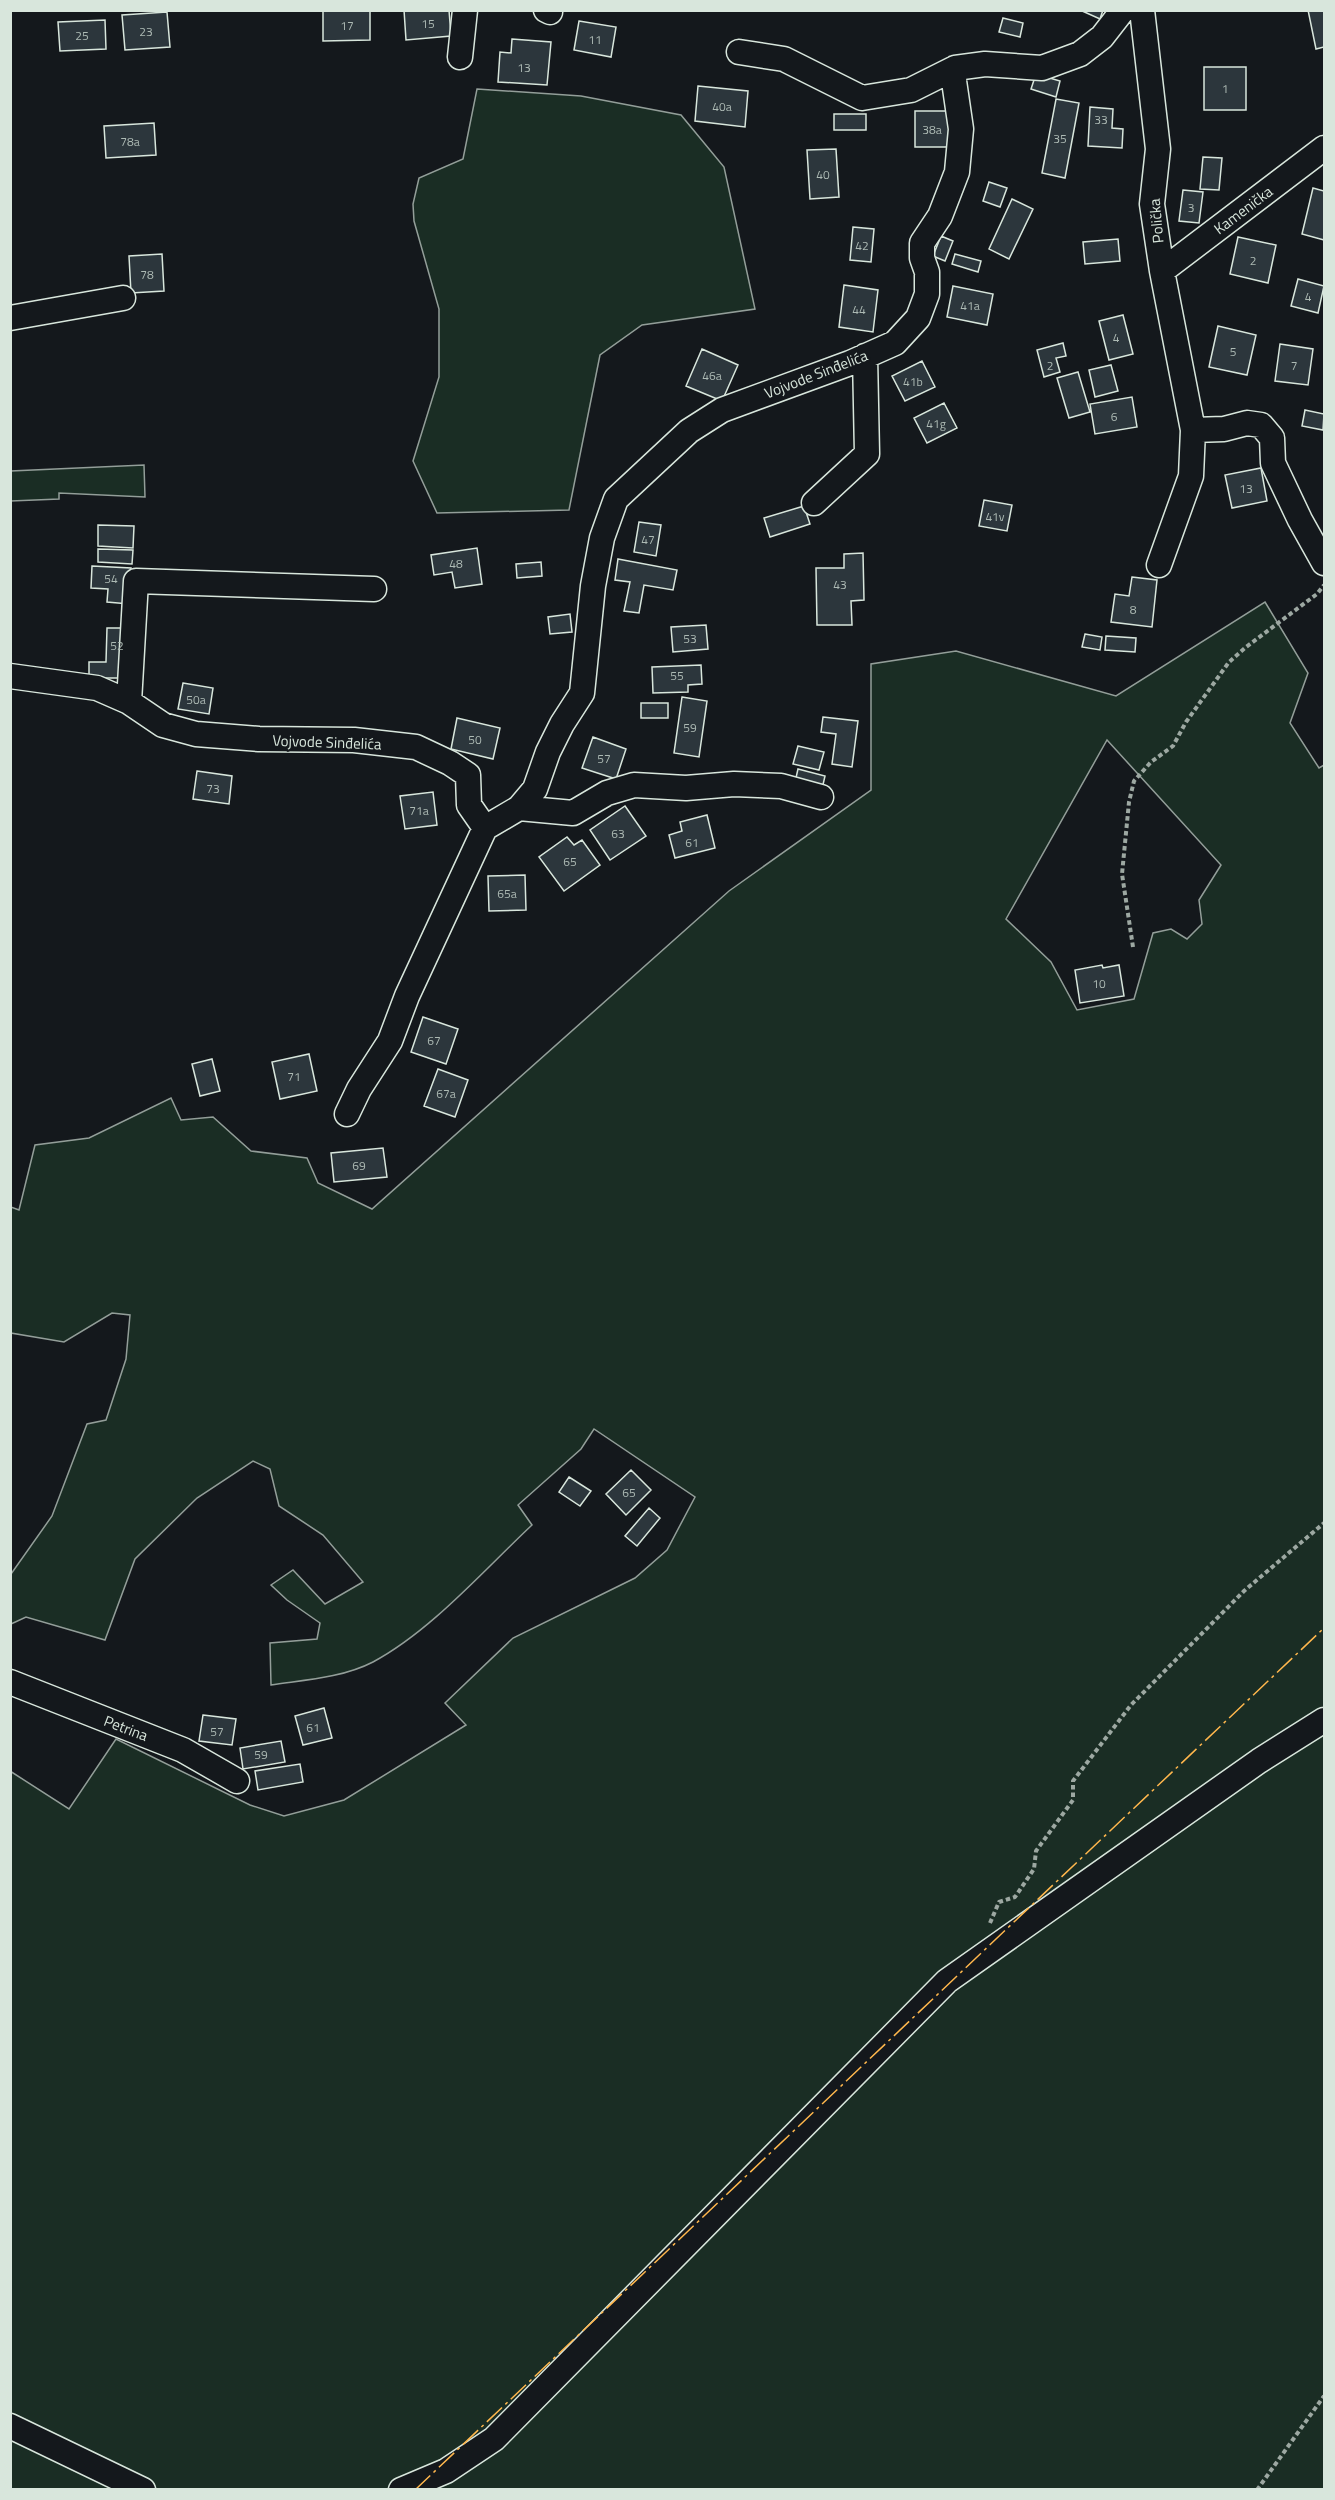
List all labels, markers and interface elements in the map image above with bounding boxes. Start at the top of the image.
house number: 15 [421,14,435,33]
house number: 17 [340,16,354,35]
house number: 23 [139,22,153,41]
house number: 25 [75,26,89,45]
house number: 11 [588,30,602,49]
house number: 13 [517,58,531,77]
house number: 1 [1222,79,1228,98]
house number: 40a [712,97,732,116]
house number: 33 [1094,110,1108,129]
house number: 38a [922,120,942,139]
house number: 35 [1053,129,1067,148]
house number: 78a [120,132,140,151]
house number: 40 [816,165,830,184]
street label: Kamenička [1209,180,1278,240]
street label: Polička [1143,197,1169,244]
house number: 3 [1188,198,1194,217]
house number: 42 [855,236,869,255]
house number: 2 [1250,251,1256,270]
house number: 78 [140,265,154,284]
house number: 4 [1305,287,1312,306]
house number: 41a [960,296,980,315]
house number: 44 [852,300,866,319]
house number: 4 [1113,328,1120,347]
house number: 5 [1230,342,1237,361]
street label: Vojvode Sinđelića [761,344,871,404]
house number: 2 [1047,356,1053,375]
house number: 7 [1291,356,1297,375]
house number: 46a [702,366,722,385]
house number: 41b [903,372,923,391]
house number: 6 [1111,407,1118,426]
house number: 41g [926,414,946,433]
house number: 13 [1239,479,1253,498]
house number: 41v [985,507,1005,526]
house number: 47 [641,530,655,549]
house number: 48 [449,554,463,573]
house number: 54 [104,569,118,588]
house number: 43 [833,575,847,594]
house number: 8 [1130,600,1137,619]
house number: 53 [683,629,697,648]
house number: 52 [110,636,124,655]
house number: 55 [670,666,684,685]
house number: 50a [186,690,206,709]
house number: 59 [683,718,697,737]
street label: Vojvode Sinđelića [272,729,382,755]
house number: 50 [468,730,482,749]
house number: 57 [597,749,611,768]
house number: 73 [206,779,220,798]
house number: 71a [409,801,429,820]
house number: 63 [611,824,625,843]
house number: 61 [685,833,699,852]
house number: 65 [563,852,577,871]
house number: 65a [497,884,517,903]
house number: 10 [1092,974,1106,993]
house number: 67 [427,1031,441,1050]
house number: 71 [287,1067,301,1086]
house number: 67a [436,1084,456,1103]
house number: 69 [352,1156,366,1175]
house number: 65 [622,1483,636,1502]
street label: Petrina [101,1709,152,1747]
house number: 61 [306,1718,320,1737]
house number: 57 [210,1722,224,1741]
house number: 59 [254,1745,268,1764]

